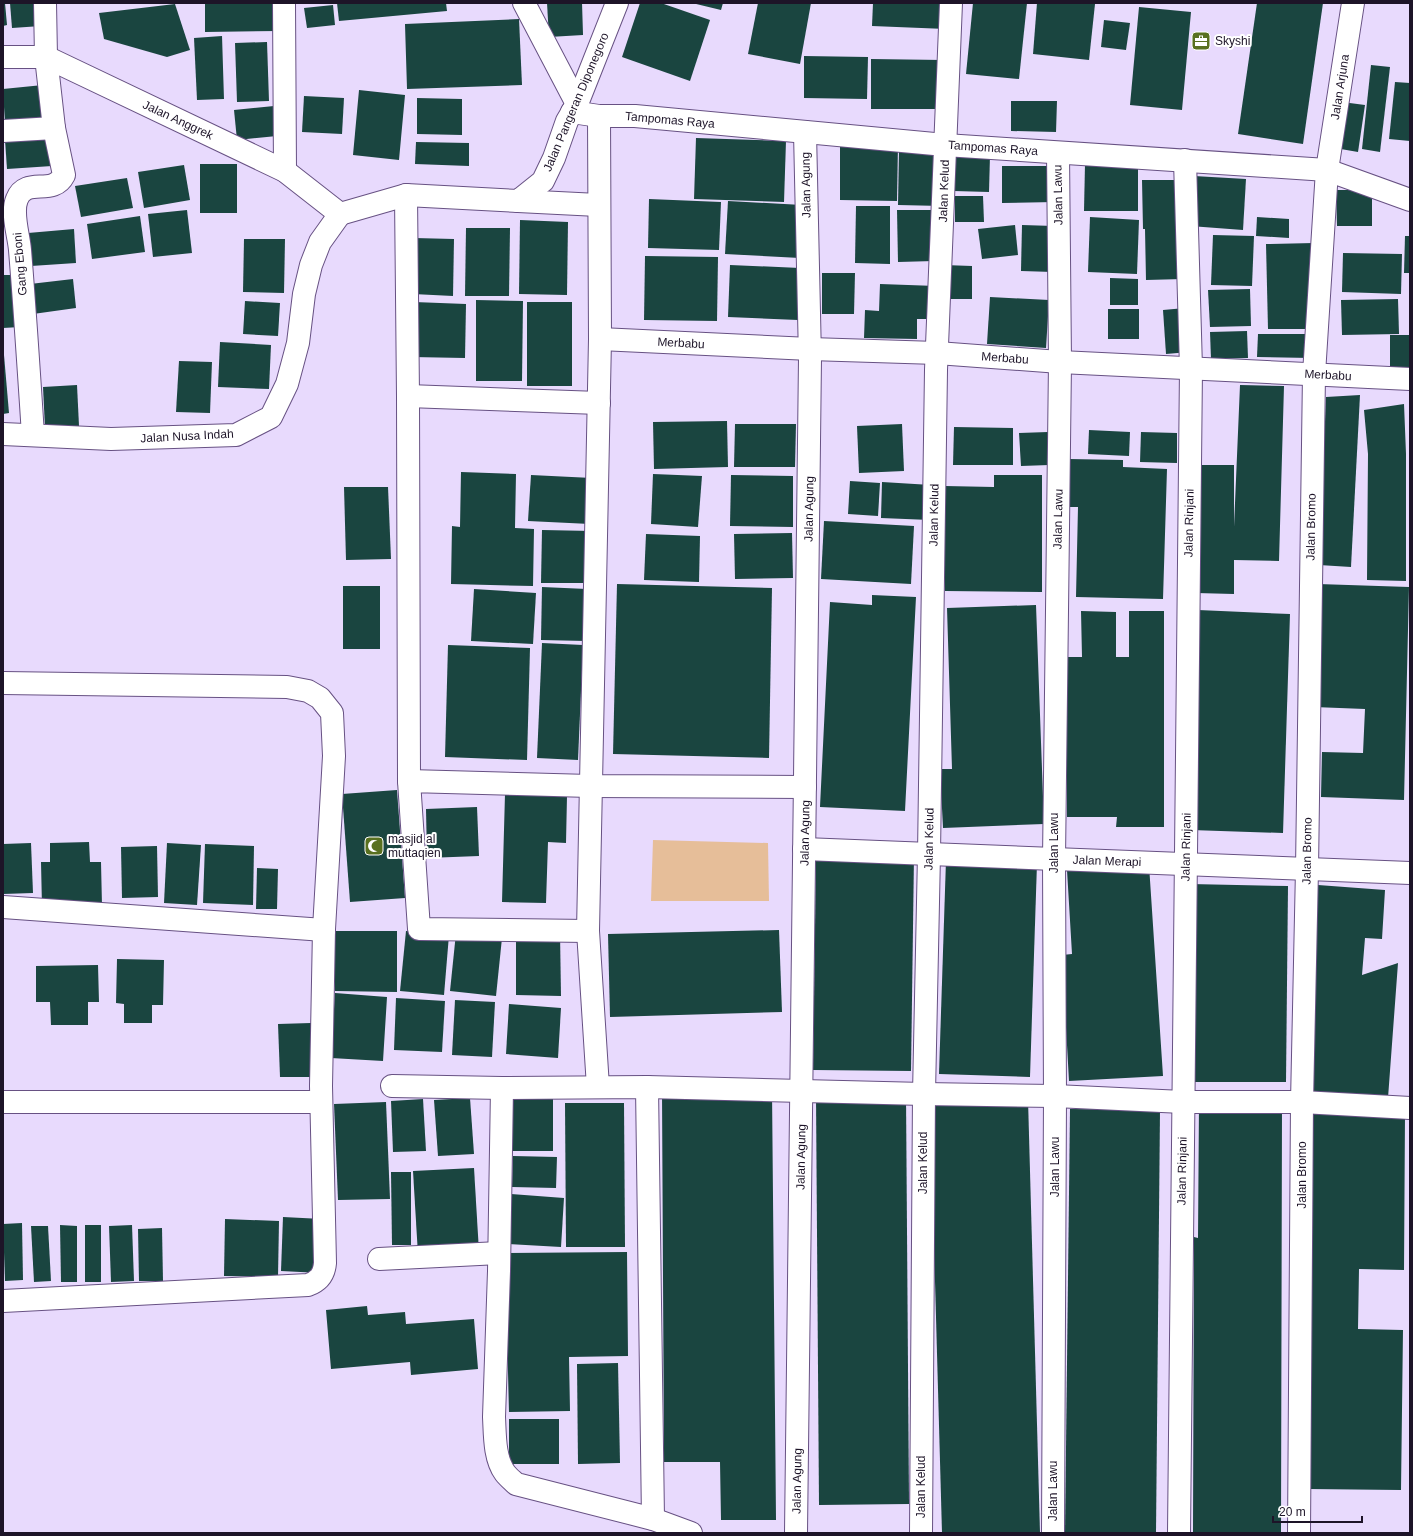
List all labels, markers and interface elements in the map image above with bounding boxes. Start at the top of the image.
street label: Jalan Pangeran Diponegoro [540,30,612,174]
office icon: Skyshi [1190,30,1212,52]
place label: Skyshi [1215,34,1250,48]
street label: Jalan Arjuna [1328,53,1352,121]
street label: Jalan Anggrek [141,98,216,143]
street label: Tampomas Raya [625,109,716,131]
street label: Tampomas Raya [948,138,1039,158]
street label: Jalan Agung [798,152,814,218]
street label: Jalan Kelud [936,159,952,223]
street label: Jalan Lawu [1050,165,1066,225]
street label: Gang Eboni [10,232,30,296]
street label: Merbabu [657,335,705,351]
street label: Merbabu [981,349,1029,367]
street label: Merbabu [1304,367,1352,383]
street label: Jalan Nusa Indah [140,427,234,445]
street label: Jalan Agung [801,476,817,542]
street label: Jalan Kelud [926,484,942,546]
street label: Jalan Lawu [1050,489,1066,549]
street label: Jalan Rinjani [1181,489,1197,557]
street label: Jalan Bromo [1303,493,1319,561]
street label: Jalan Agung [797,800,813,866]
street label: Jalan Kelud [921,808,937,870]
street label: Jalan Lawu [1047,813,1061,873]
street label: Jalan Rinjani [1178,813,1194,881]
street label: Jalan Bromo [1299,817,1315,885]
place label: masjid al muttaqien [388,832,441,860]
mosque icon: masjid al muttaqien [363,835,385,857]
street label: Jalan Merapi [1072,853,1142,869]
street label: Jalan Agung [793,1124,809,1190]
street label: Jalan Kelud [916,1132,930,1194]
street label: Jalan Lawu [1048,1137,1062,1197]
street label: Jalan Rinjani [1174,1137,1190,1205]
street label: Jalan Bromo [1295,1141,1309,1209]
street label: Jalan Agung [789,1448,805,1514]
street label: Jalan Kelud [914,1456,928,1518]
street label: Jalan Lawu [1046,1461,1060,1521]
scale bar [1273,1498,1362,1524]
text: 20 m [1279,1505,1306,1519]

